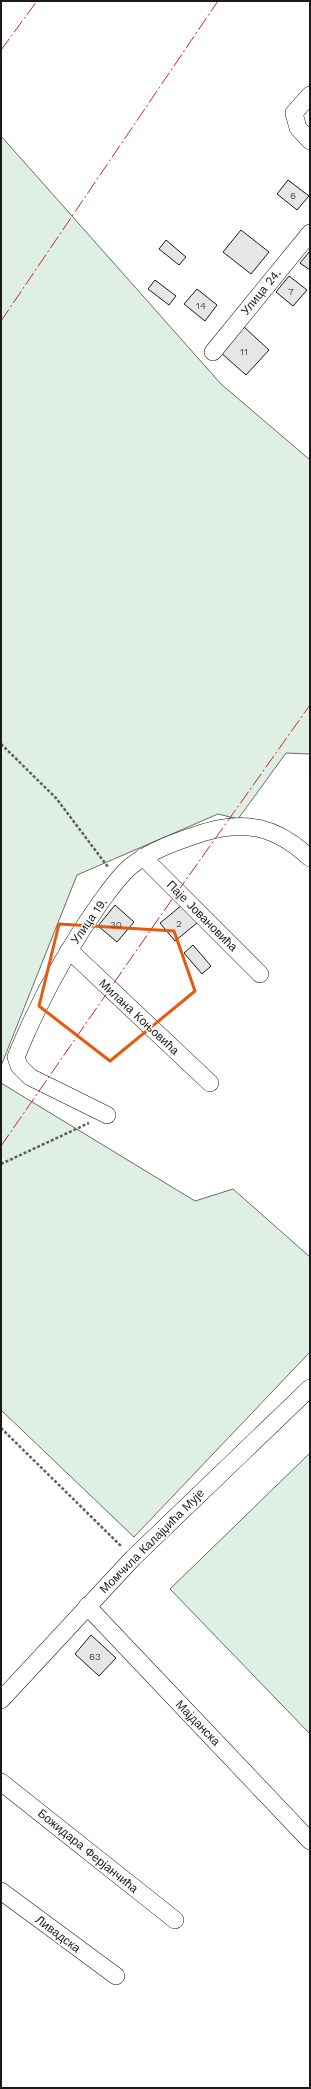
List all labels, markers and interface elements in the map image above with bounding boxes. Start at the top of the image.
house number: 6 [290,190,296,201]
street label: Улица 24. [238,266,284,318]
house number: 7 [288,286,294,297]
house number: 14 [196,300,206,311]
house number: 11 [240,346,248,357]
street label: Паје Јовановића [164,878,240,954]
street label: Улица 19. [68,895,110,947]
house number: 2 [176,918,182,929]
house number: 30 [110,919,122,930]
street label: Милана Коњовића [96,976,182,1058]
street label: Момчила Калајџића Мује [97,1486,207,1596]
house number: 63 [89,1651,101,1662]
street label: Мајданска [173,1697,223,1749]
street label: Божидара Ферјанчића [35,1806,141,1896]
street label: Ливадска [33,1913,84,1956]

